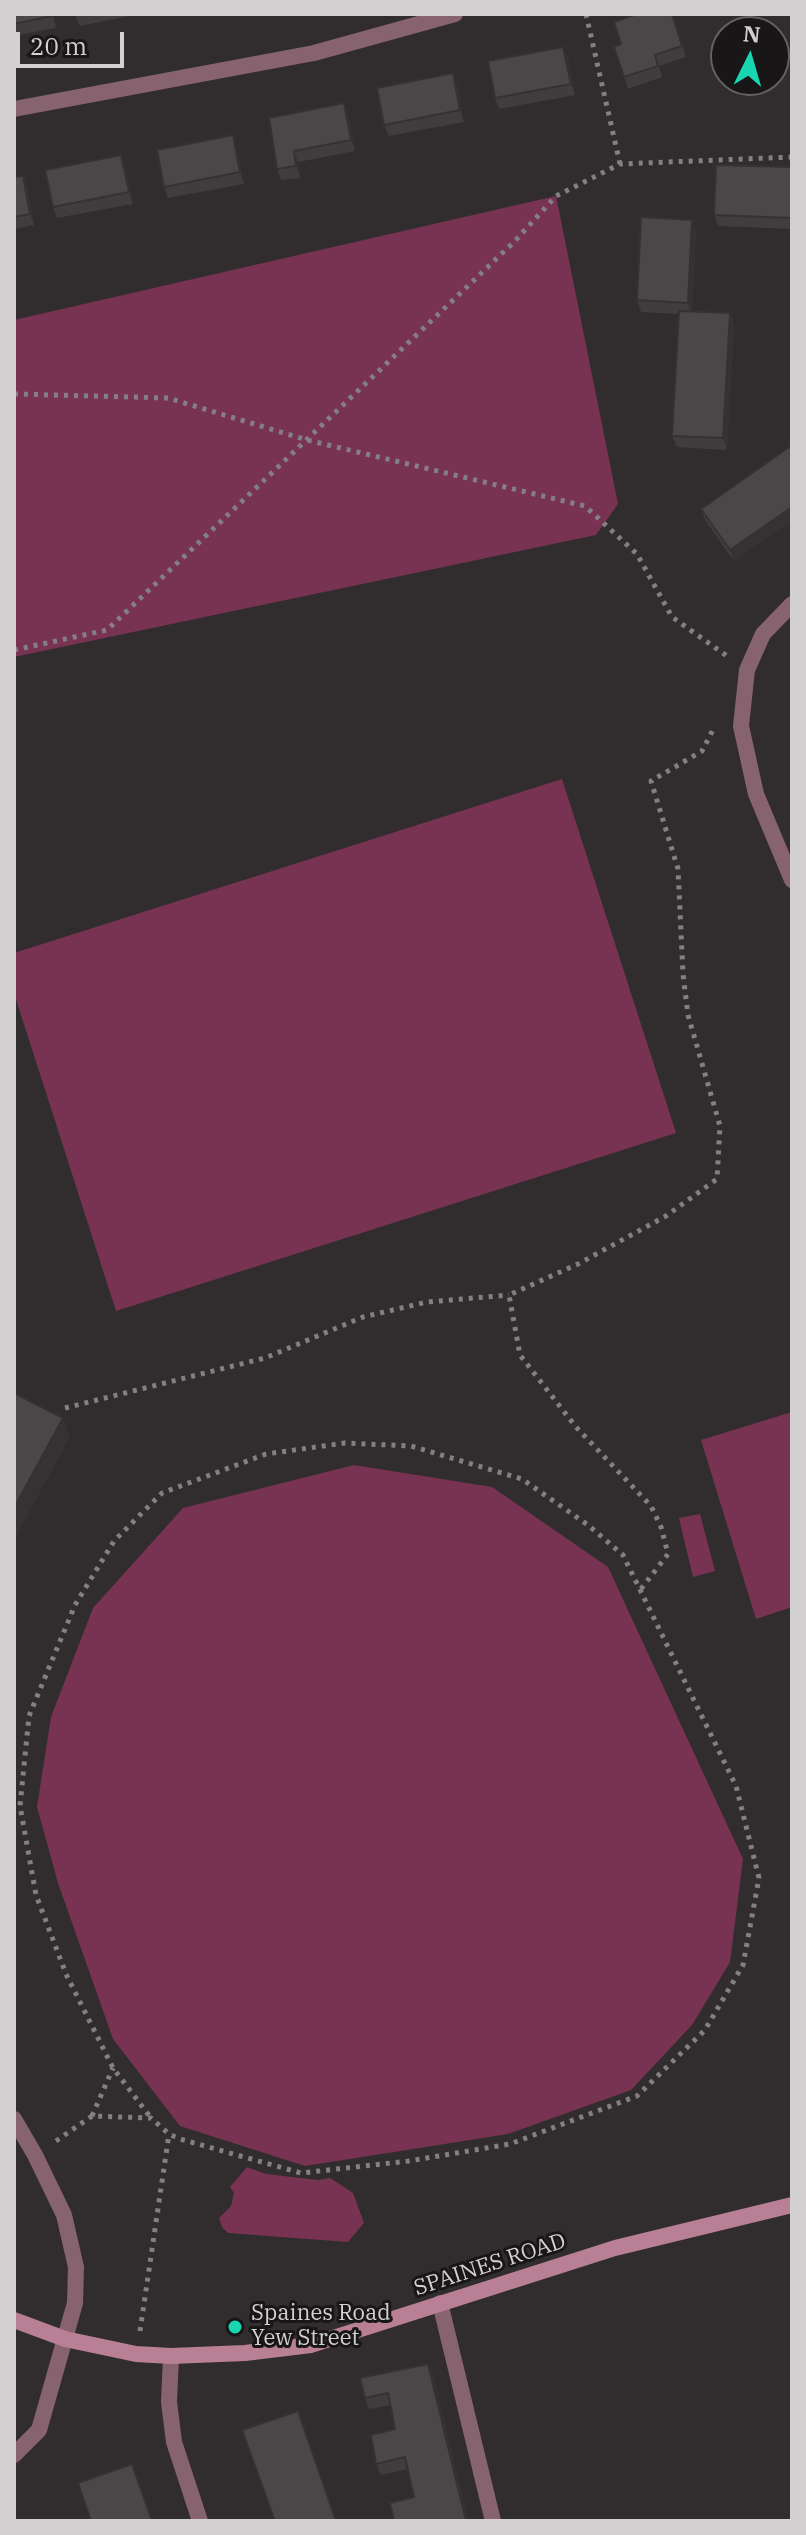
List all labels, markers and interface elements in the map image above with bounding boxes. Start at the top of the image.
scale bar [20,16,128,66]
north arrow [710,16,790,96]
text: N [742,18,762,49]
text: 20 m [30,30,87,62]
street label: SPAINES ROAD [411,2228,569,2302]
place label: Spaines Road Yew Street [251,2301,391,2352]
marker: Spaines Road Yew Street [226,2318,244,2336]

